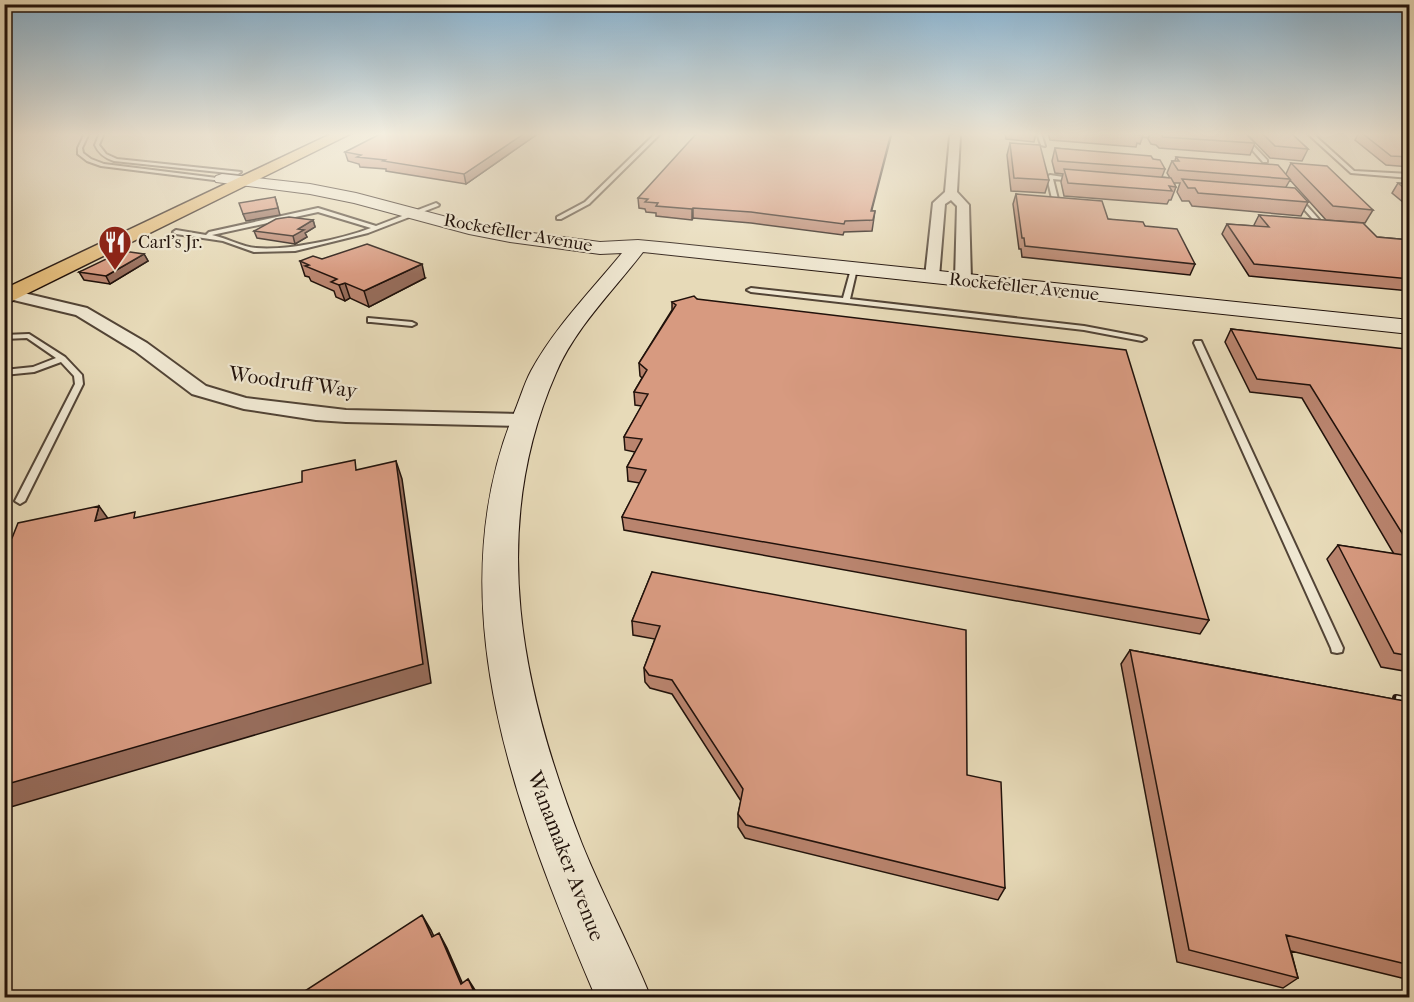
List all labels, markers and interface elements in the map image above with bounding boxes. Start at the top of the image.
street label: Rockefeller Avenue [442,210,594,256]
restaurant icon: Carl's Jr. [97,224,133,271]
place label: Carl's Jr. [138,232,202,253]
street label: Rockefeller Avenue [948,269,1100,305]
street label: Woodruff Way [226,361,360,403]
street label: Wanamaker Avenue [522,767,609,944]

